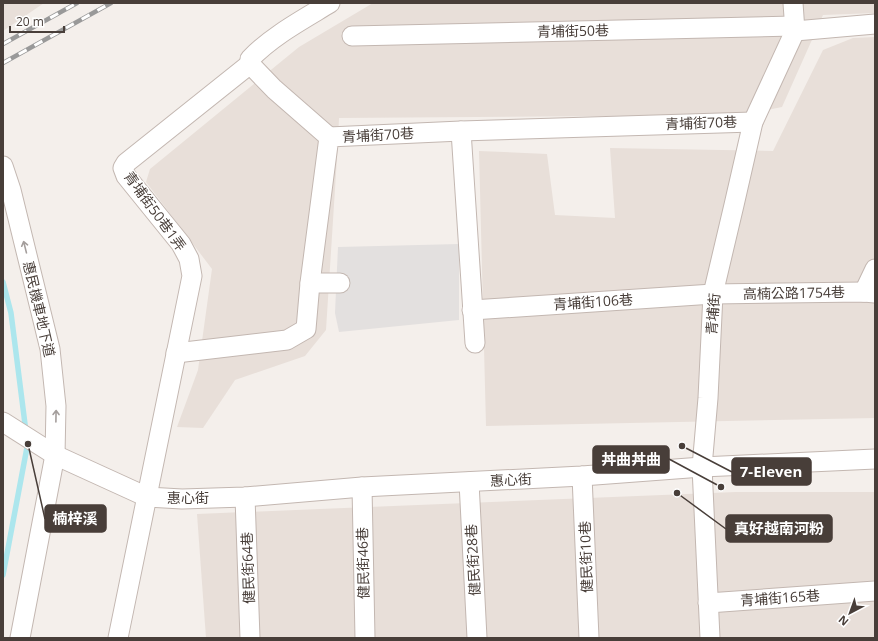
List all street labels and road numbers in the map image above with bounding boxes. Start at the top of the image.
street label: 青埔街50巷 [537,20,609,41]
street label: 青埔街70巷 [665,112,737,133]
street label: 青埔街70巷 [342,123,414,146]
street label: 青埔街50巷1弄 [120,167,191,254]
street label: 惠民機車地下道 [19,259,60,359]
street label: 高楠公路1754巷 [743,282,845,303]
street label: 青埔街106巷 [552,289,634,314]
street label: 青埔街 [701,292,724,336]
street label: 惠心街 [490,469,532,490]
street label: 惠心街 [167,488,209,507]
street label: 健民街10巷 [575,521,596,593]
street label: 健民街28巷 [461,524,484,596]
street label: 健民街46巷 [352,527,373,599]
street label: 健民街64巷 [237,532,258,604]
street label: 青埔街165巷 [739,585,821,610]

